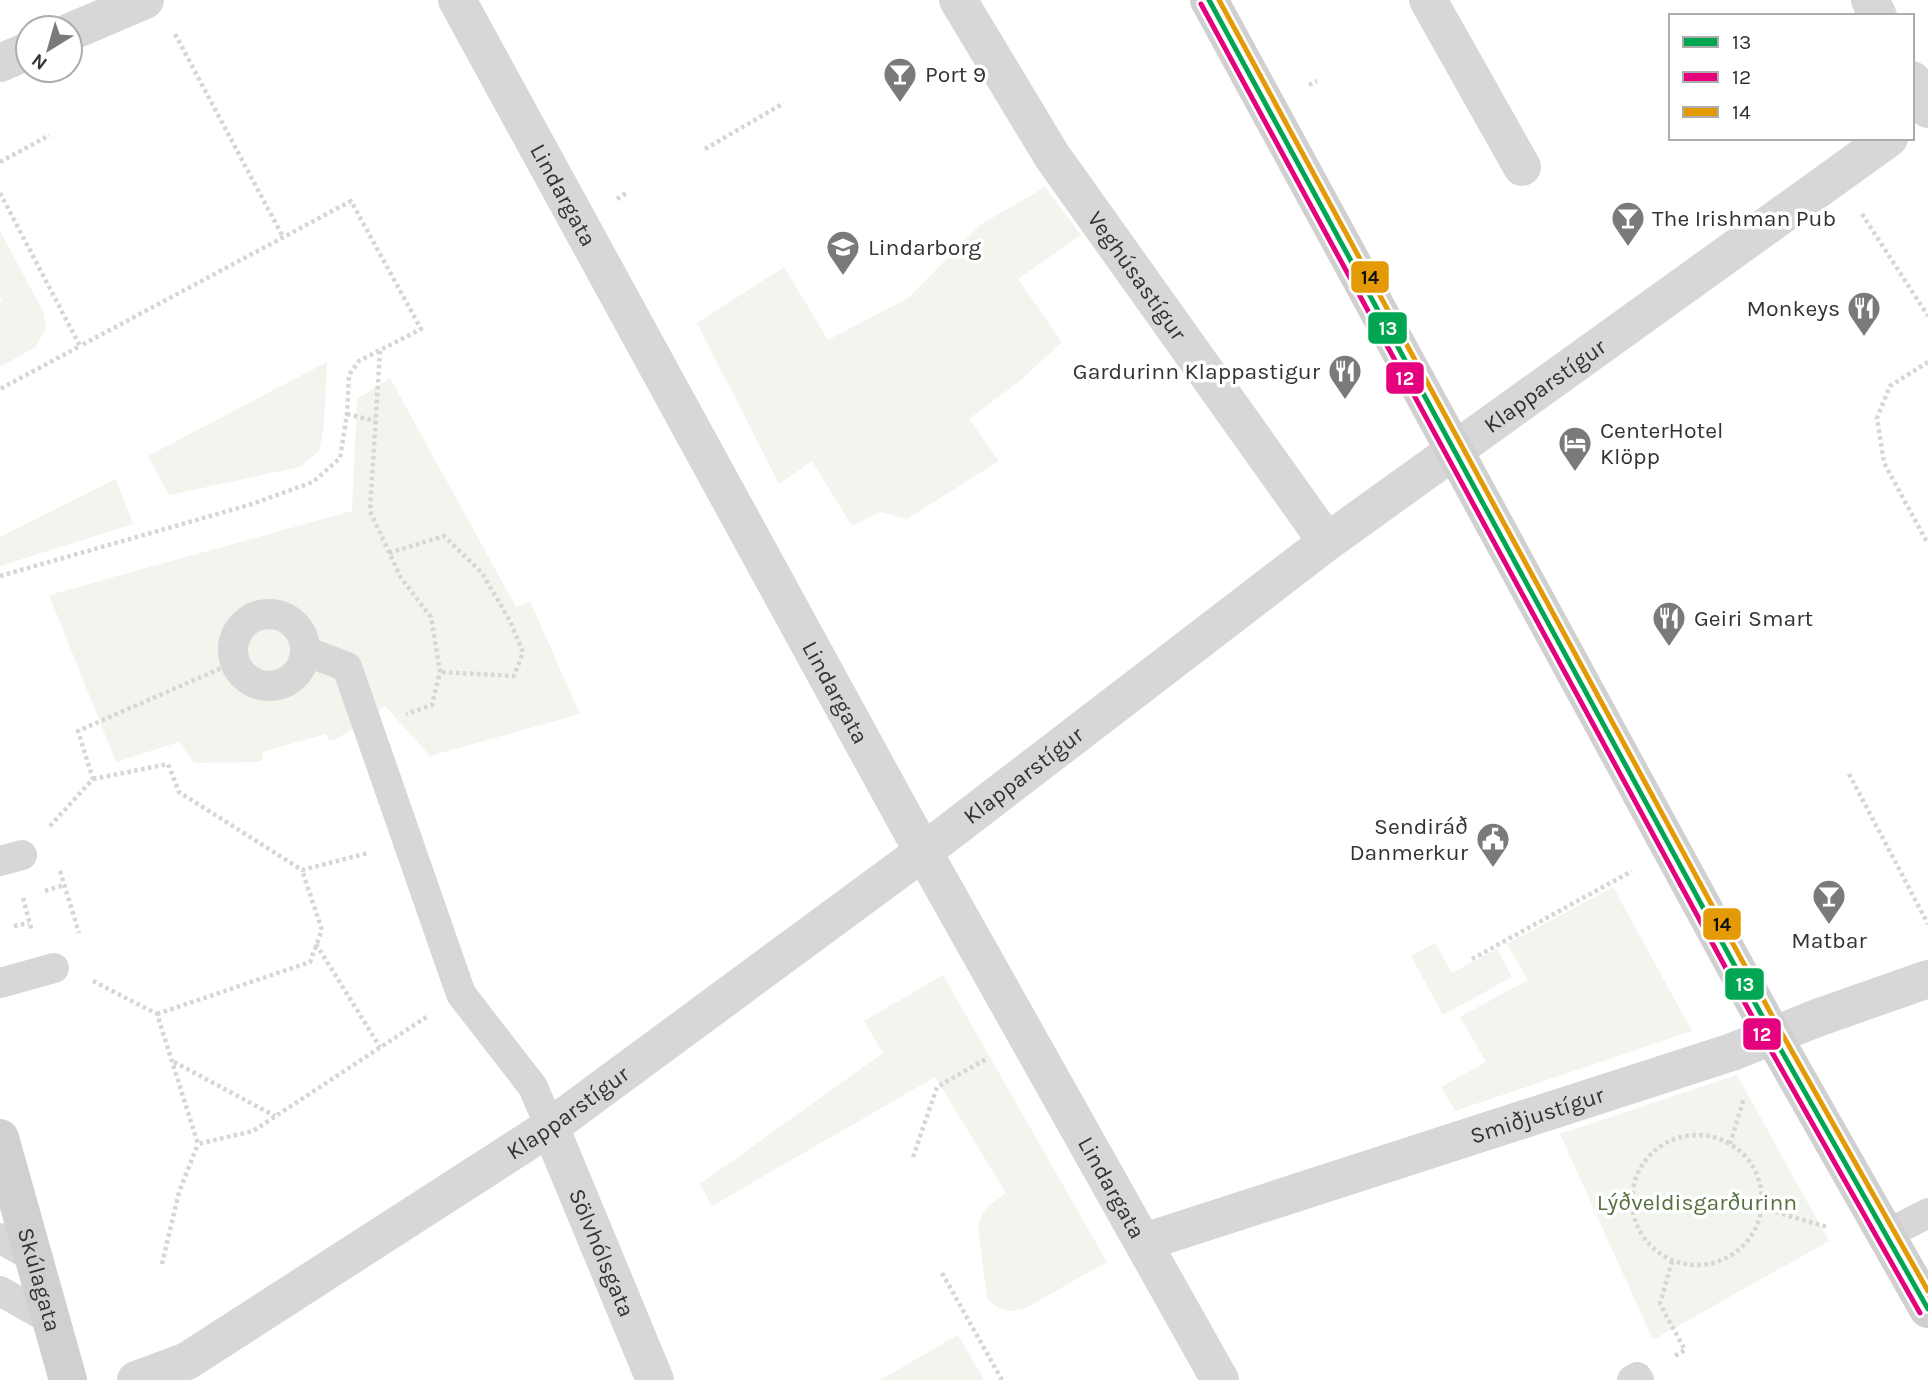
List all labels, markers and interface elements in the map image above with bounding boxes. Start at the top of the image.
north arrow [14,14,84,84]
legend [1669,14,1914,140]
text: 13 [1732,30,1751,54]
text: N [27,49,51,75]
bar icon: Port 9 [881,55,919,104]
place label: Port 9 [925,61,986,88]
text: 12 [1732,65,1751,89]
text: 14 [1732,100,1751,124]
street label: Lindargata [525,139,602,251]
bar icon: The Irishman Pub [1609,199,1647,248]
place label: The Irishman Pub [1652,205,1836,232]
street label: Veghúsastígur [1082,206,1193,346]
school or university icon: Lindarborg [824,228,862,277]
place label: Lindarborg [868,234,981,261]
line badge: 14 [1350,260,1390,294]
text: 14 [1361,267,1380,289]
restaurant icon: Monkeys [1845,289,1883,338]
place label: Monkeys [1747,295,1840,322]
line badge: 13 [1367,311,1408,345]
text: 13 [1379,318,1397,340]
street label: Klapparstígur [1478,332,1611,438]
restaurant icon: Gardurinn Klappastigur [1326,352,1364,401]
place label: Gardurinn Klappastigur [1073,358,1321,385]
line badge: 12 [1385,361,1425,395]
text: 12 [1396,368,1414,390]
place label: CenterHotel Klöpp [1600,417,1723,470]
hotel icon: CenterHotel Klöpp [1556,424,1594,473]
restaurant icon: Geiri Smart [1650,599,1688,648]
place label: Geiri Smart [1694,605,1814,632]
street label: Lindargata [797,636,874,748]
street label: Klapparstígur [958,720,1089,830]
place label: Sendiráð Danmerkur [1349,813,1469,866]
public building icon: Sendiráð Danmerkur [1474,820,1512,869]
bar icon: Matbar [1810,877,1848,926]
line badge: 14 [1702,907,1742,941]
text: 14 [1713,914,1732,936]
place label: Matbar [1791,927,1867,954]
line badge: 13 [1724,967,1765,1001]
text: 13 [1736,974,1754,996]
line badge: 12 [1742,1017,1782,1051]
text: 12 [1753,1024,1771,1046]
street label: Klapparstígur [501,1060,635,1165]
street label: Smiðjustígur [1467,1081,1608,1149]
street label: Lindargata [1072,1132,1151,1243]
street label: Sölvhólsgata [564,1184,641,1321]
park label: Lýðveldisgarðurinn [1597,1189,1797,1216]
street label: Skúlagata [12,1224,67,1335]

